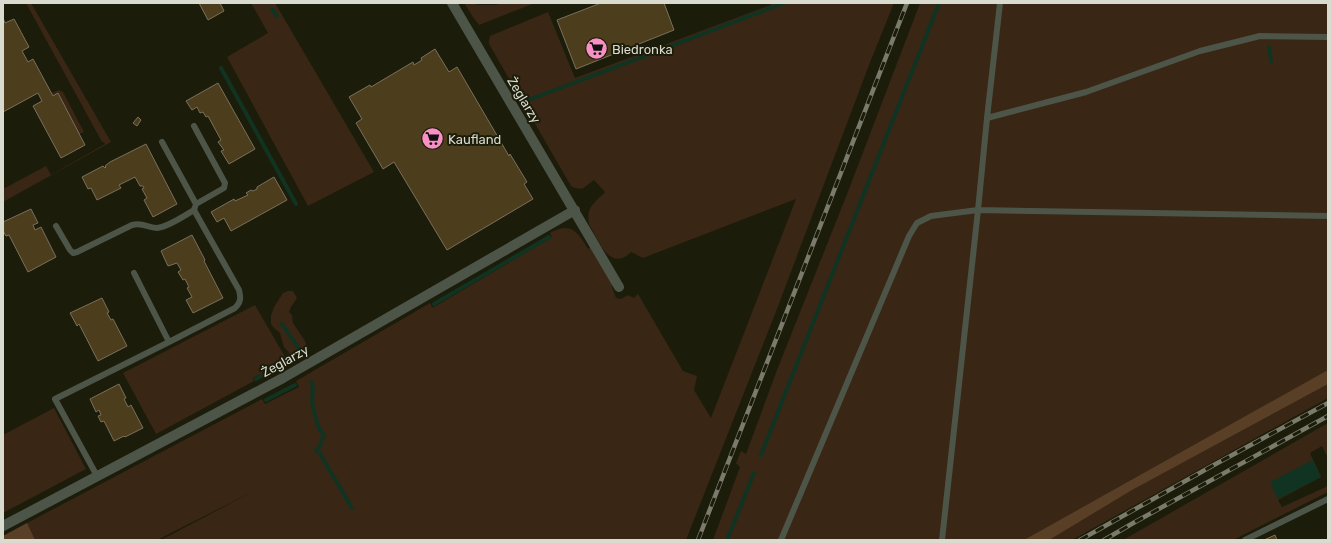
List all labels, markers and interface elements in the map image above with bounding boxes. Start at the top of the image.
supermarket icon: Biedronka [583,36,609,62]
place label: Biedronka [612,42,673,57]
street label: Żeglarzy [503,74,544,127]
supermarket icon: Kaufland [419,126,445,152]
place label: Kaufland [448,132,501,147]
street label: Żeglarzy [259,342,312,381]

